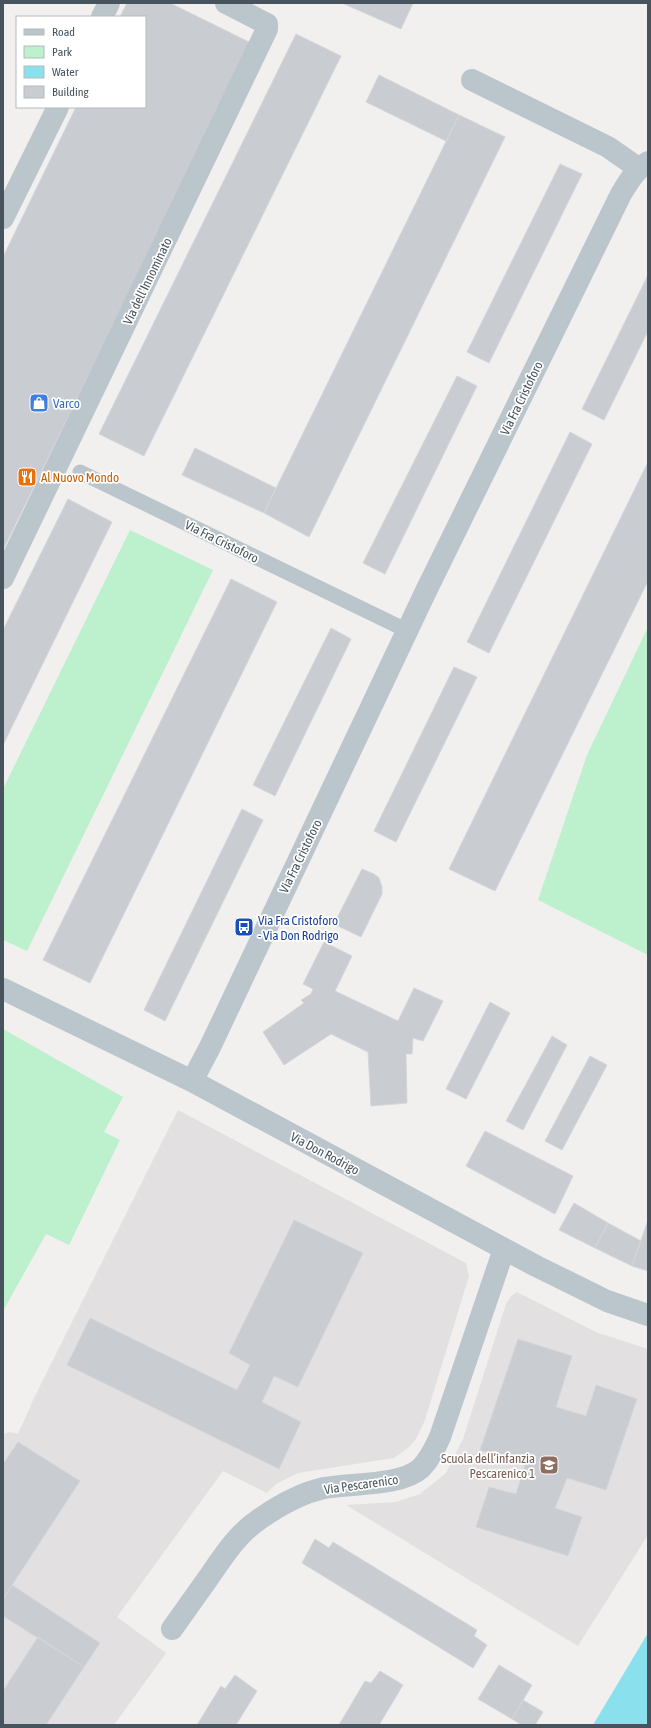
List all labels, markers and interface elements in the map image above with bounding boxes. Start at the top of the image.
legend [16,16,146,108]
text: Road [52,25,75,39]
text: Park [52,45,73,59]
text: Water [52,65,79,79]
text: Building [52,85,90,99]
street label: Via dell'Innominato [120,235,175,327]
street label: Via Fra Cristoforo [497,359,546,438]
shop icon: Varco [28,392,50,414]
place label: Varco [53,396,80,411]
restaurant icon: Al Nuovo Mondo [16,466,38,488]
place label: Al Nuovo Mondo [41,470,119,485]
street label: Via Fra Cristoforo [182,517,261,566]
street label: Via Fra Cristoforo [276,817,325,896]
place label: Via Fra Cristoforo - Via Don Rodrigo [258,913,339,943]
bus stop icon: Via Fra Cristoforo - Via Don Rodrigo [233,916,255,938]
street label: Via Don Rodrigo [288,1129,362,1178]
place label: Scuola dell’infanzia Pescarenico 1 [441,1451,535,1481]
school or university icon: Scuola dell’infanzia Pescarenico 1 [538,1454,560,1476]
street label: Via Pescarenico [323,1472,399,1497]

